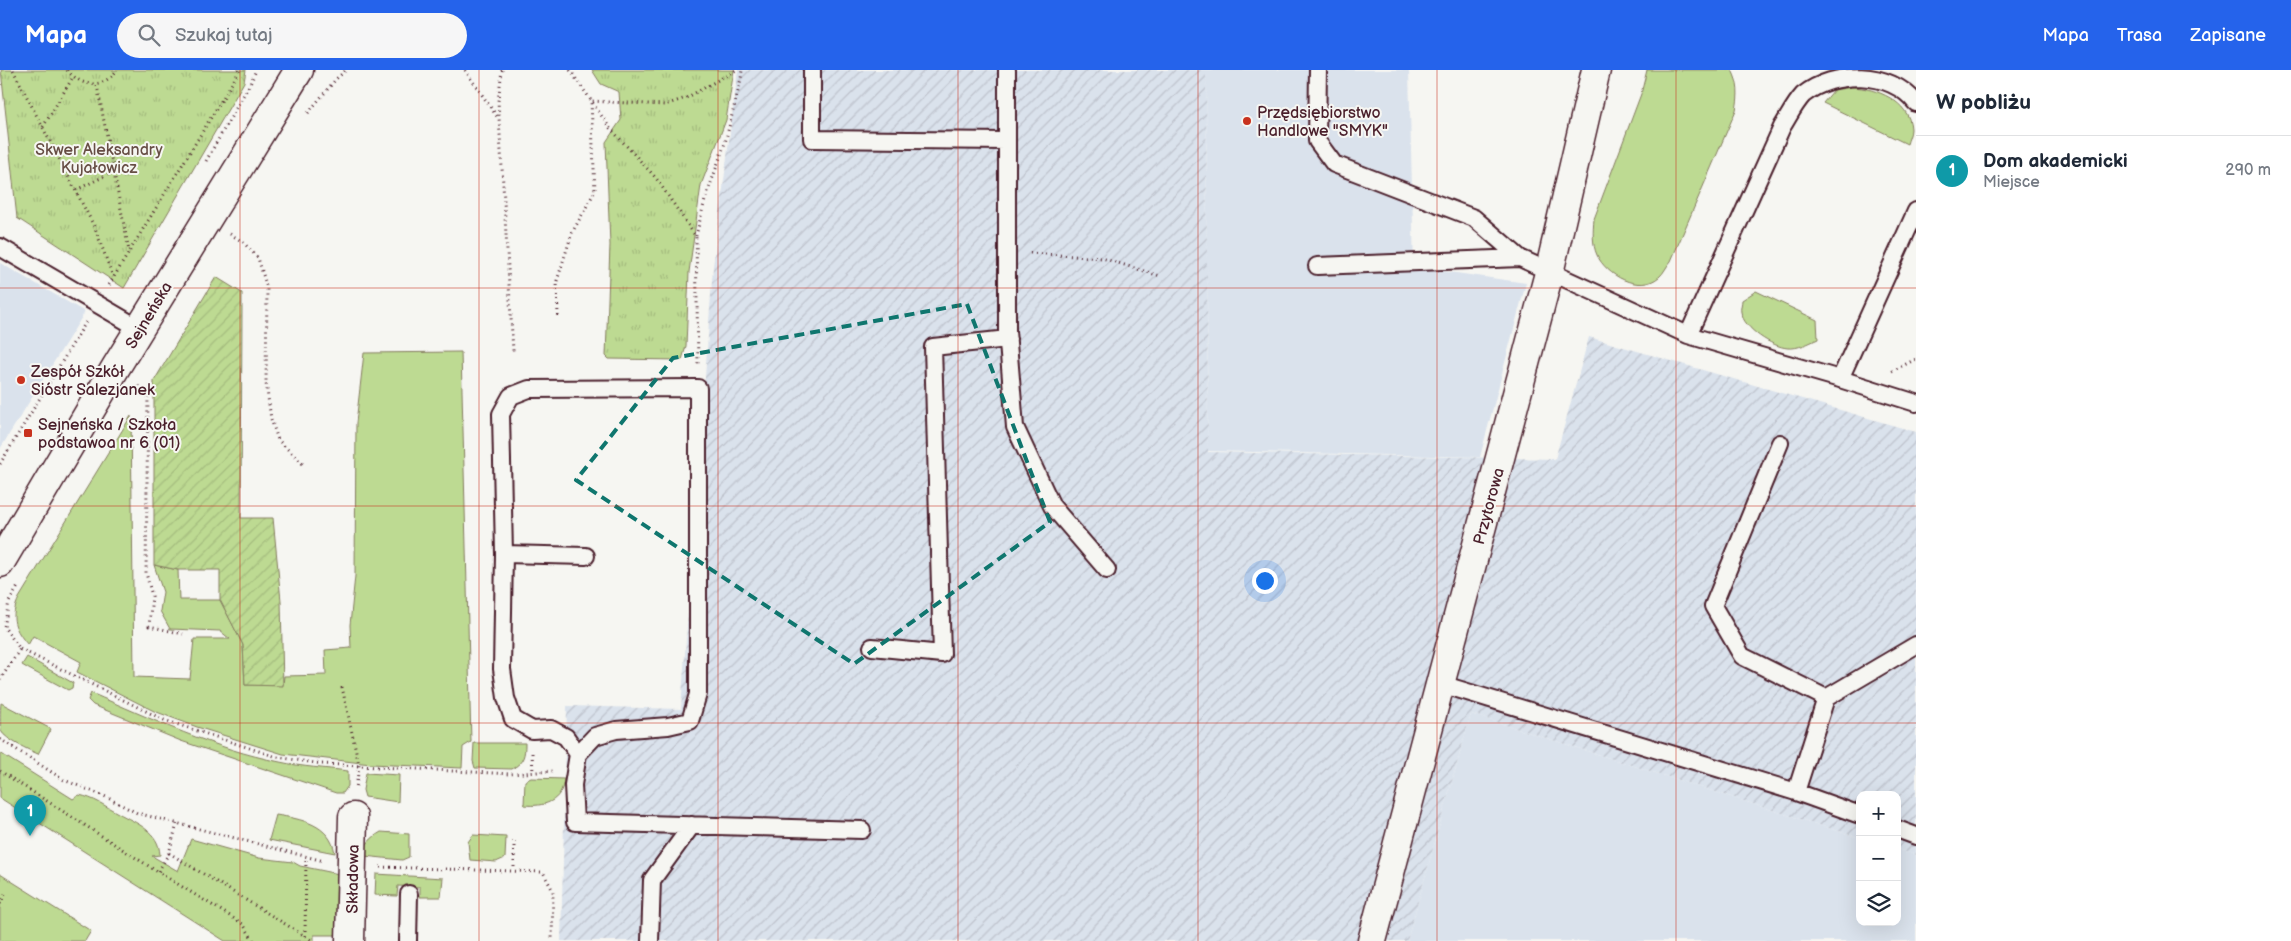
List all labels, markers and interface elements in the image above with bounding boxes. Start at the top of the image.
search box [117,13,467,58]
text: Mapa [25,21,87,50]
icon: search [135,21,163,49]
text: Szukaj tutaj [175,24,272,47]
text: Mapa [2042,25,2089,46]
text: Trasa [2117,25,2162,46]
text: Zapisane [2190,25,2266,46]
text: W pobliżu [1936,90,2031,115]
place label: Przędsiębiorstwo Handlowe "SMYK" [1257,104,1388,141]
marker: Przędsiębiorstwo Handlowe "SMYK" [1241,115,1253,127]
park label: Skwer Aleksandry Kujałowicz [35,141,163,178]
text: Dom akademicki [1983,150,2128,173]
text: 1 [1949,161,1955,180]
text: 290 m [2225,161,2271,180]
text: Miejsce [1983,173,2040,192]
street label: Sejneńska [122,279,177,353]
place label: Zespół Szkół Sióstr Salezjanek [30,363,155,400]
marker: Zespół Szkół Sióstr Salezjanek [15,374,27,386]
place label: Sejneńska / Szkoła podstawoa nr 6 (01) [38,416,181,453]
marker: Sejneńska / Szkoła podstawoa nr 6 (01) [22,427,34,439]
street label: Przytorowa [1470,466,1509,547]
your location [1252,568,1278,594]
map controls [1856,791,1901,926]
button: + [1856,791,1901,836]
pin: 1 [14,795,46,836]
button: − [1856,836,1901,881]
street label: Składowa [343,844,364,914]
button: layers [1856,881,1901,926]

